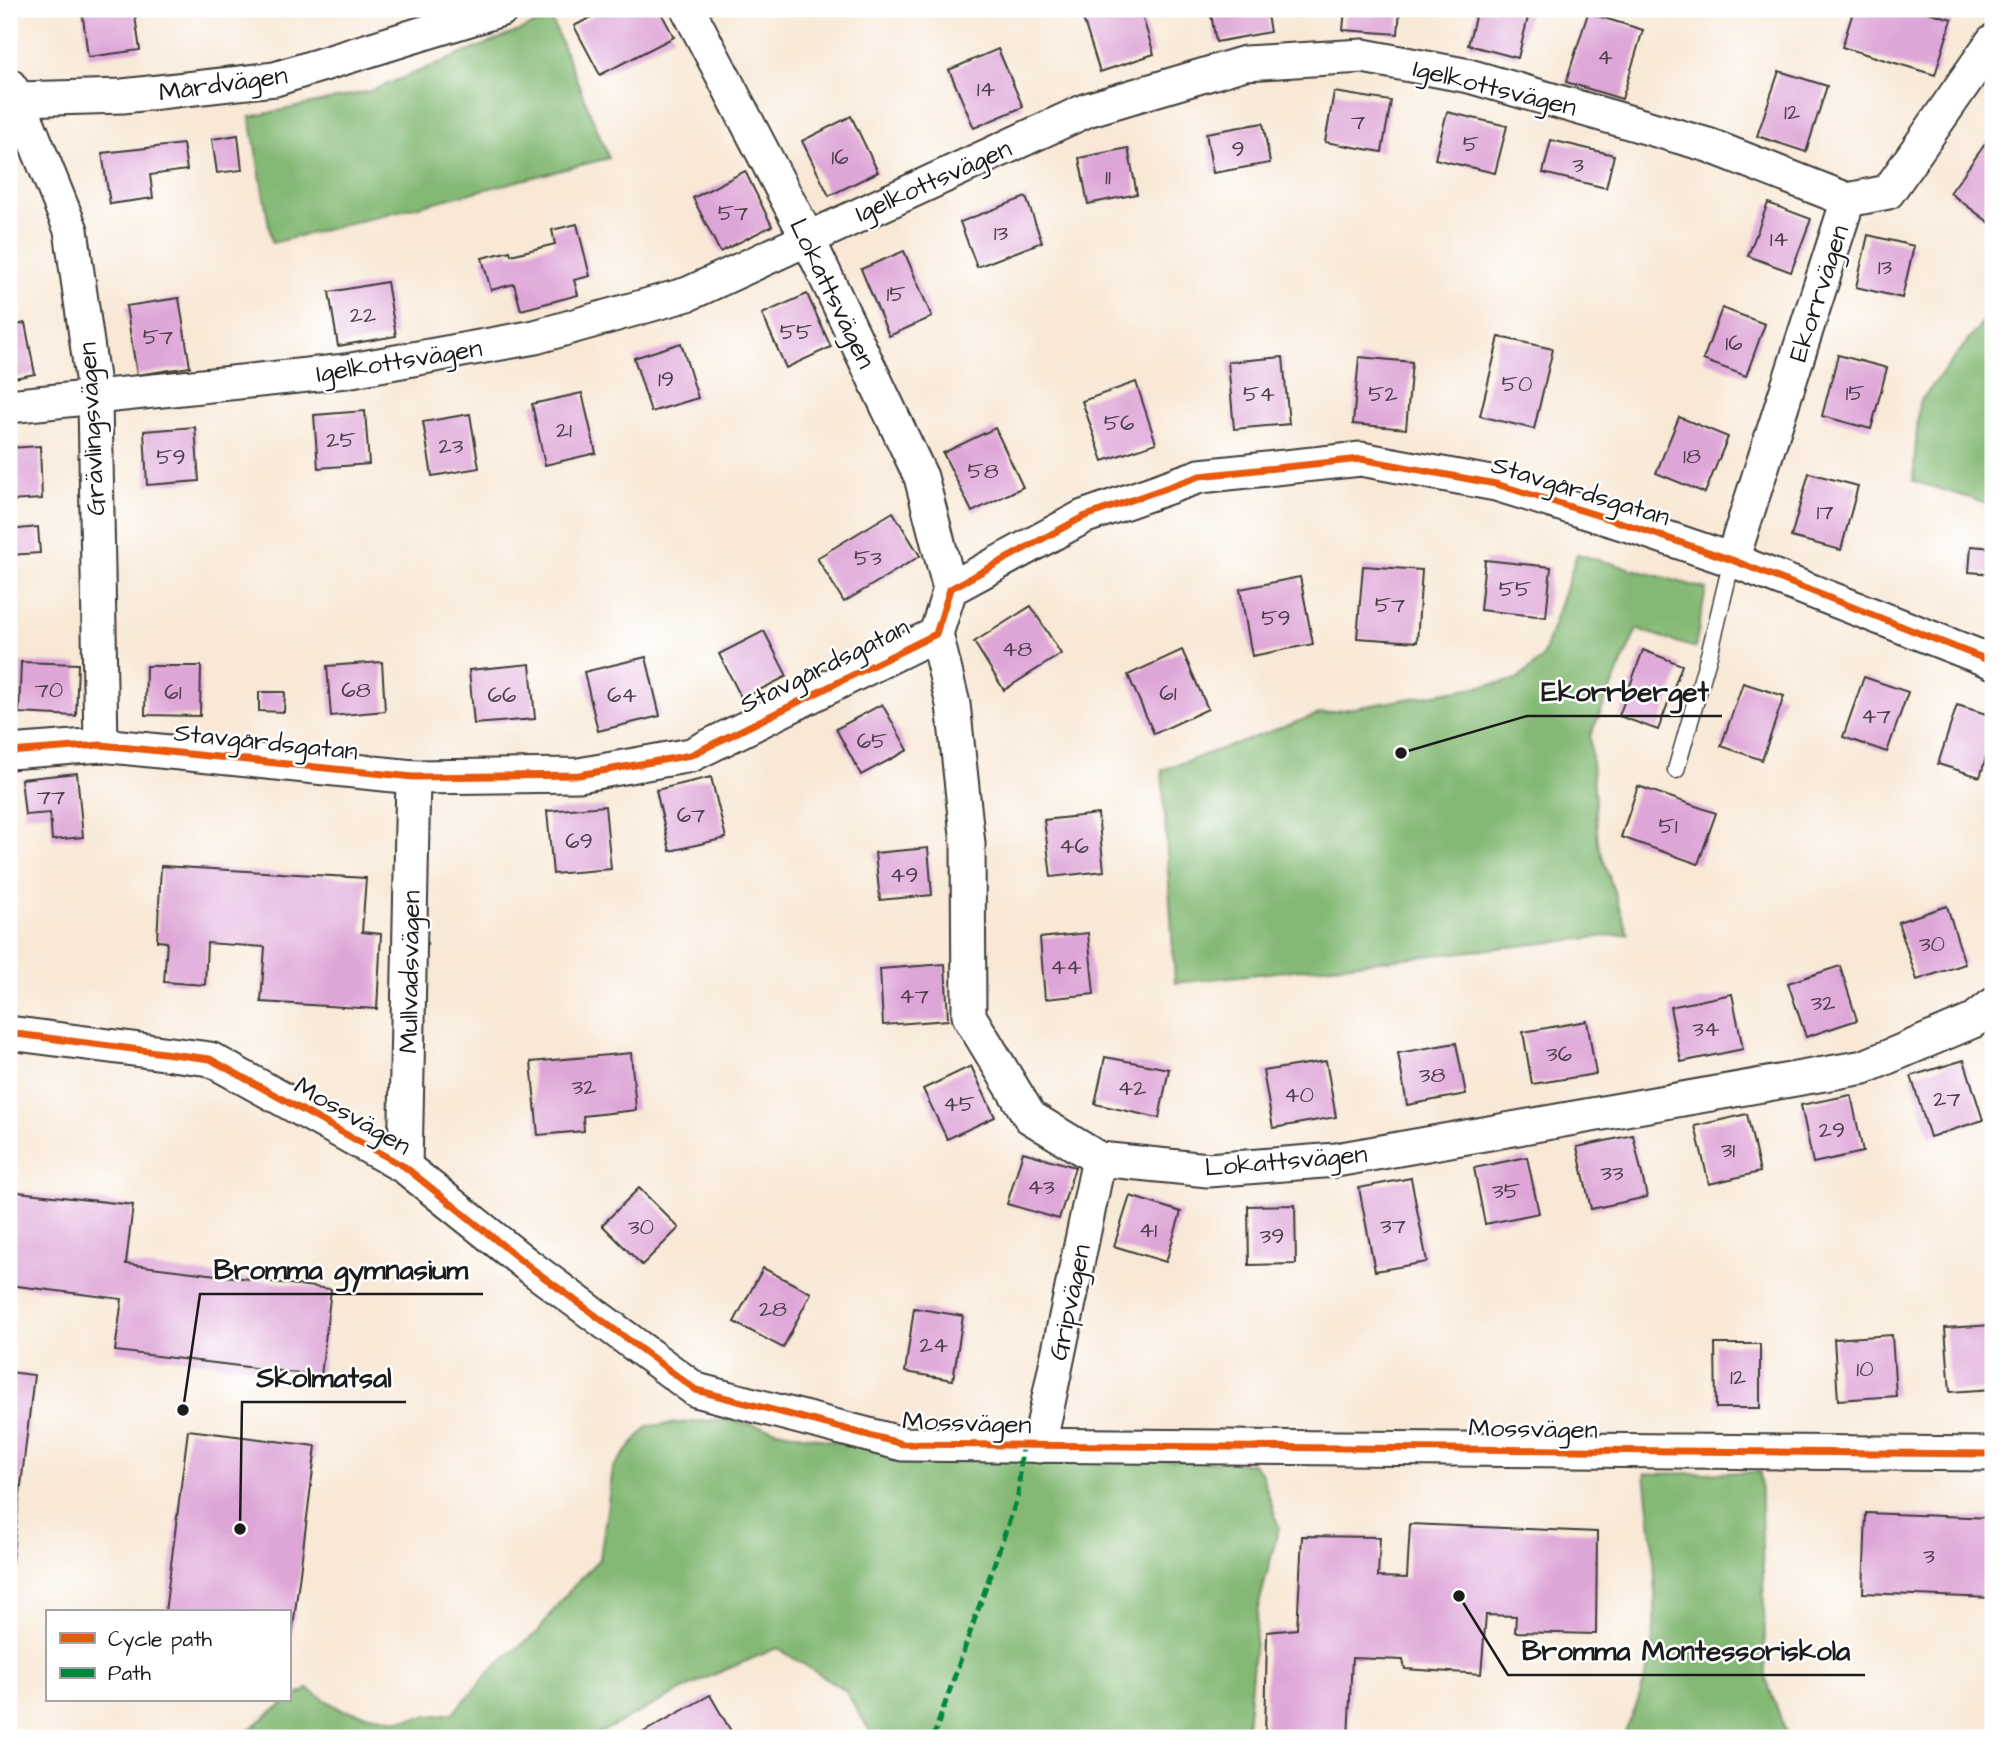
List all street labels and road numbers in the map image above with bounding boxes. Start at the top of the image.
street label: Igelkottsvägen [1409,50,1580,128]
street label: Mårdvägen [156,57,290,113]
street label: Igelkottsvägen [850,130,1018,233]
street label: Lokattsvägen [778,212,884,375]
street label: Ekorrvägen [1780,220,1860,367]
street label: Igelkottsvägen [314,330,485,394]
street label: Grävlingsvägen [69,341,117,517]
street label: Stavgårdsgatan [1487,447,1674,537]
street label: Stavgårdsgatan [734,609,916,724]
street label: Stavgårdsgatan [172,714,360,772]
street label: Mullvadsvägen [391,890,431,1054]
street label: Mossvägen [286,1068,418,1166]
street label: Lokattsvägen [1203,1136,1369,1188]
street label: Gripvägen [1040,1241,1102,1364]
street label: Mossvägen [902,1403,1032,1445]
street label: Mossvägen [1468,1410,1598,1450]

